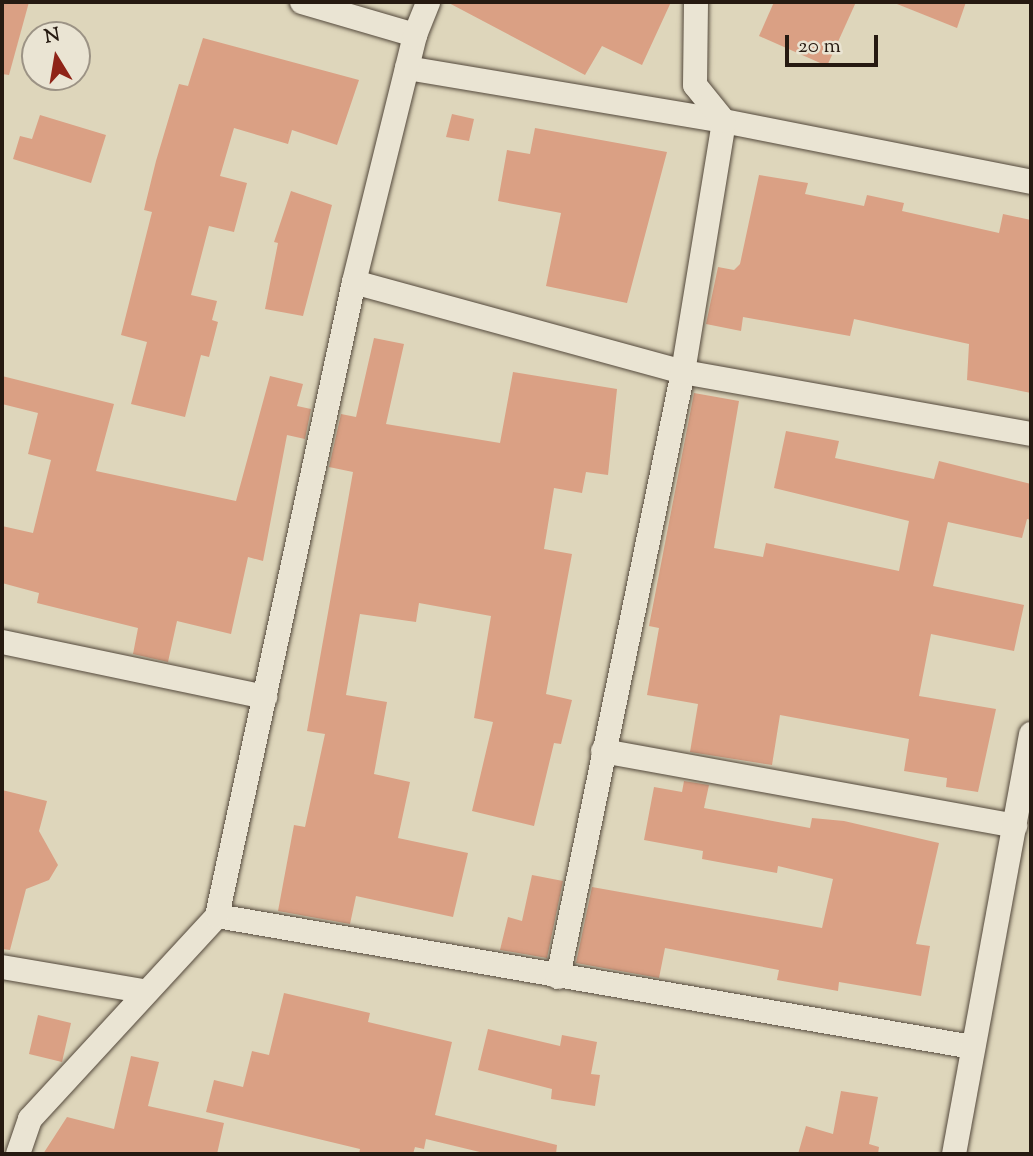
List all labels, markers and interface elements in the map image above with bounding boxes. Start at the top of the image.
north arrow [21,21,91,91]
scale bar [788,21,881,65]
text: N [42,22,62,52]
text: 20 m [798,32,841,62]

